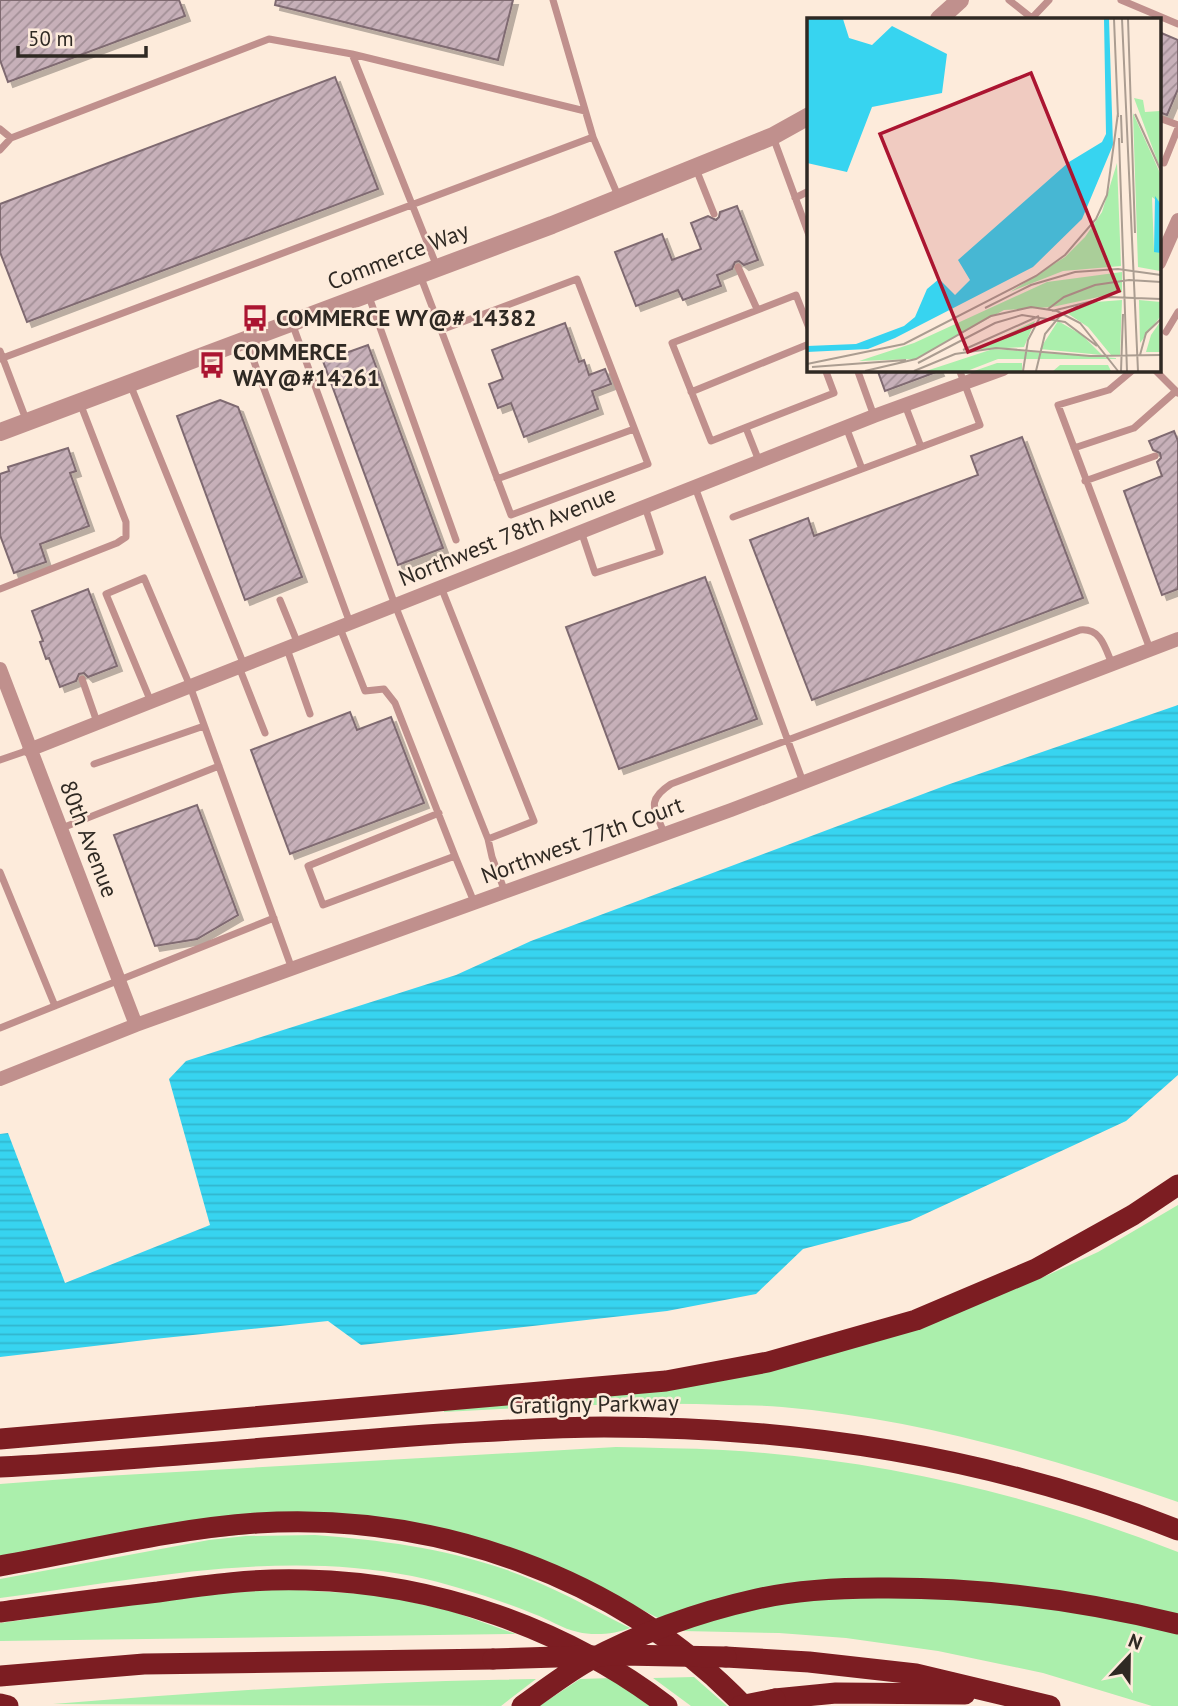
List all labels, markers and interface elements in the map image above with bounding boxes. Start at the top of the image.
scale bar [18,14,145,58]
inset map [807,18,1160,371]
text: 50 m [28,25,74,52]
street label: Commerce Way [323,215,473,296]
bus stop icon: COMMERCE WY@# 14382 [240,303,270,333]
place label: COMMERCE WY@# 14382 [276,303,536,332]
place label: COMMERCE WAY@#14261 [233,337,380,392]
bus stop icon: COMMERCE WAY@#14261 [197,350,227,380]
street label: Northwest 78th Avenue [394,479,619,592]
street label: 80th Avenue [54,776,125,901]
street label: Northwest 77th Court [477,789,687,890]
street label: Gratigny Parkway [509,1388,679,1419]
north arrow [1094,1622,1164,1692]
text: N [1125,1628,1146,1655]

